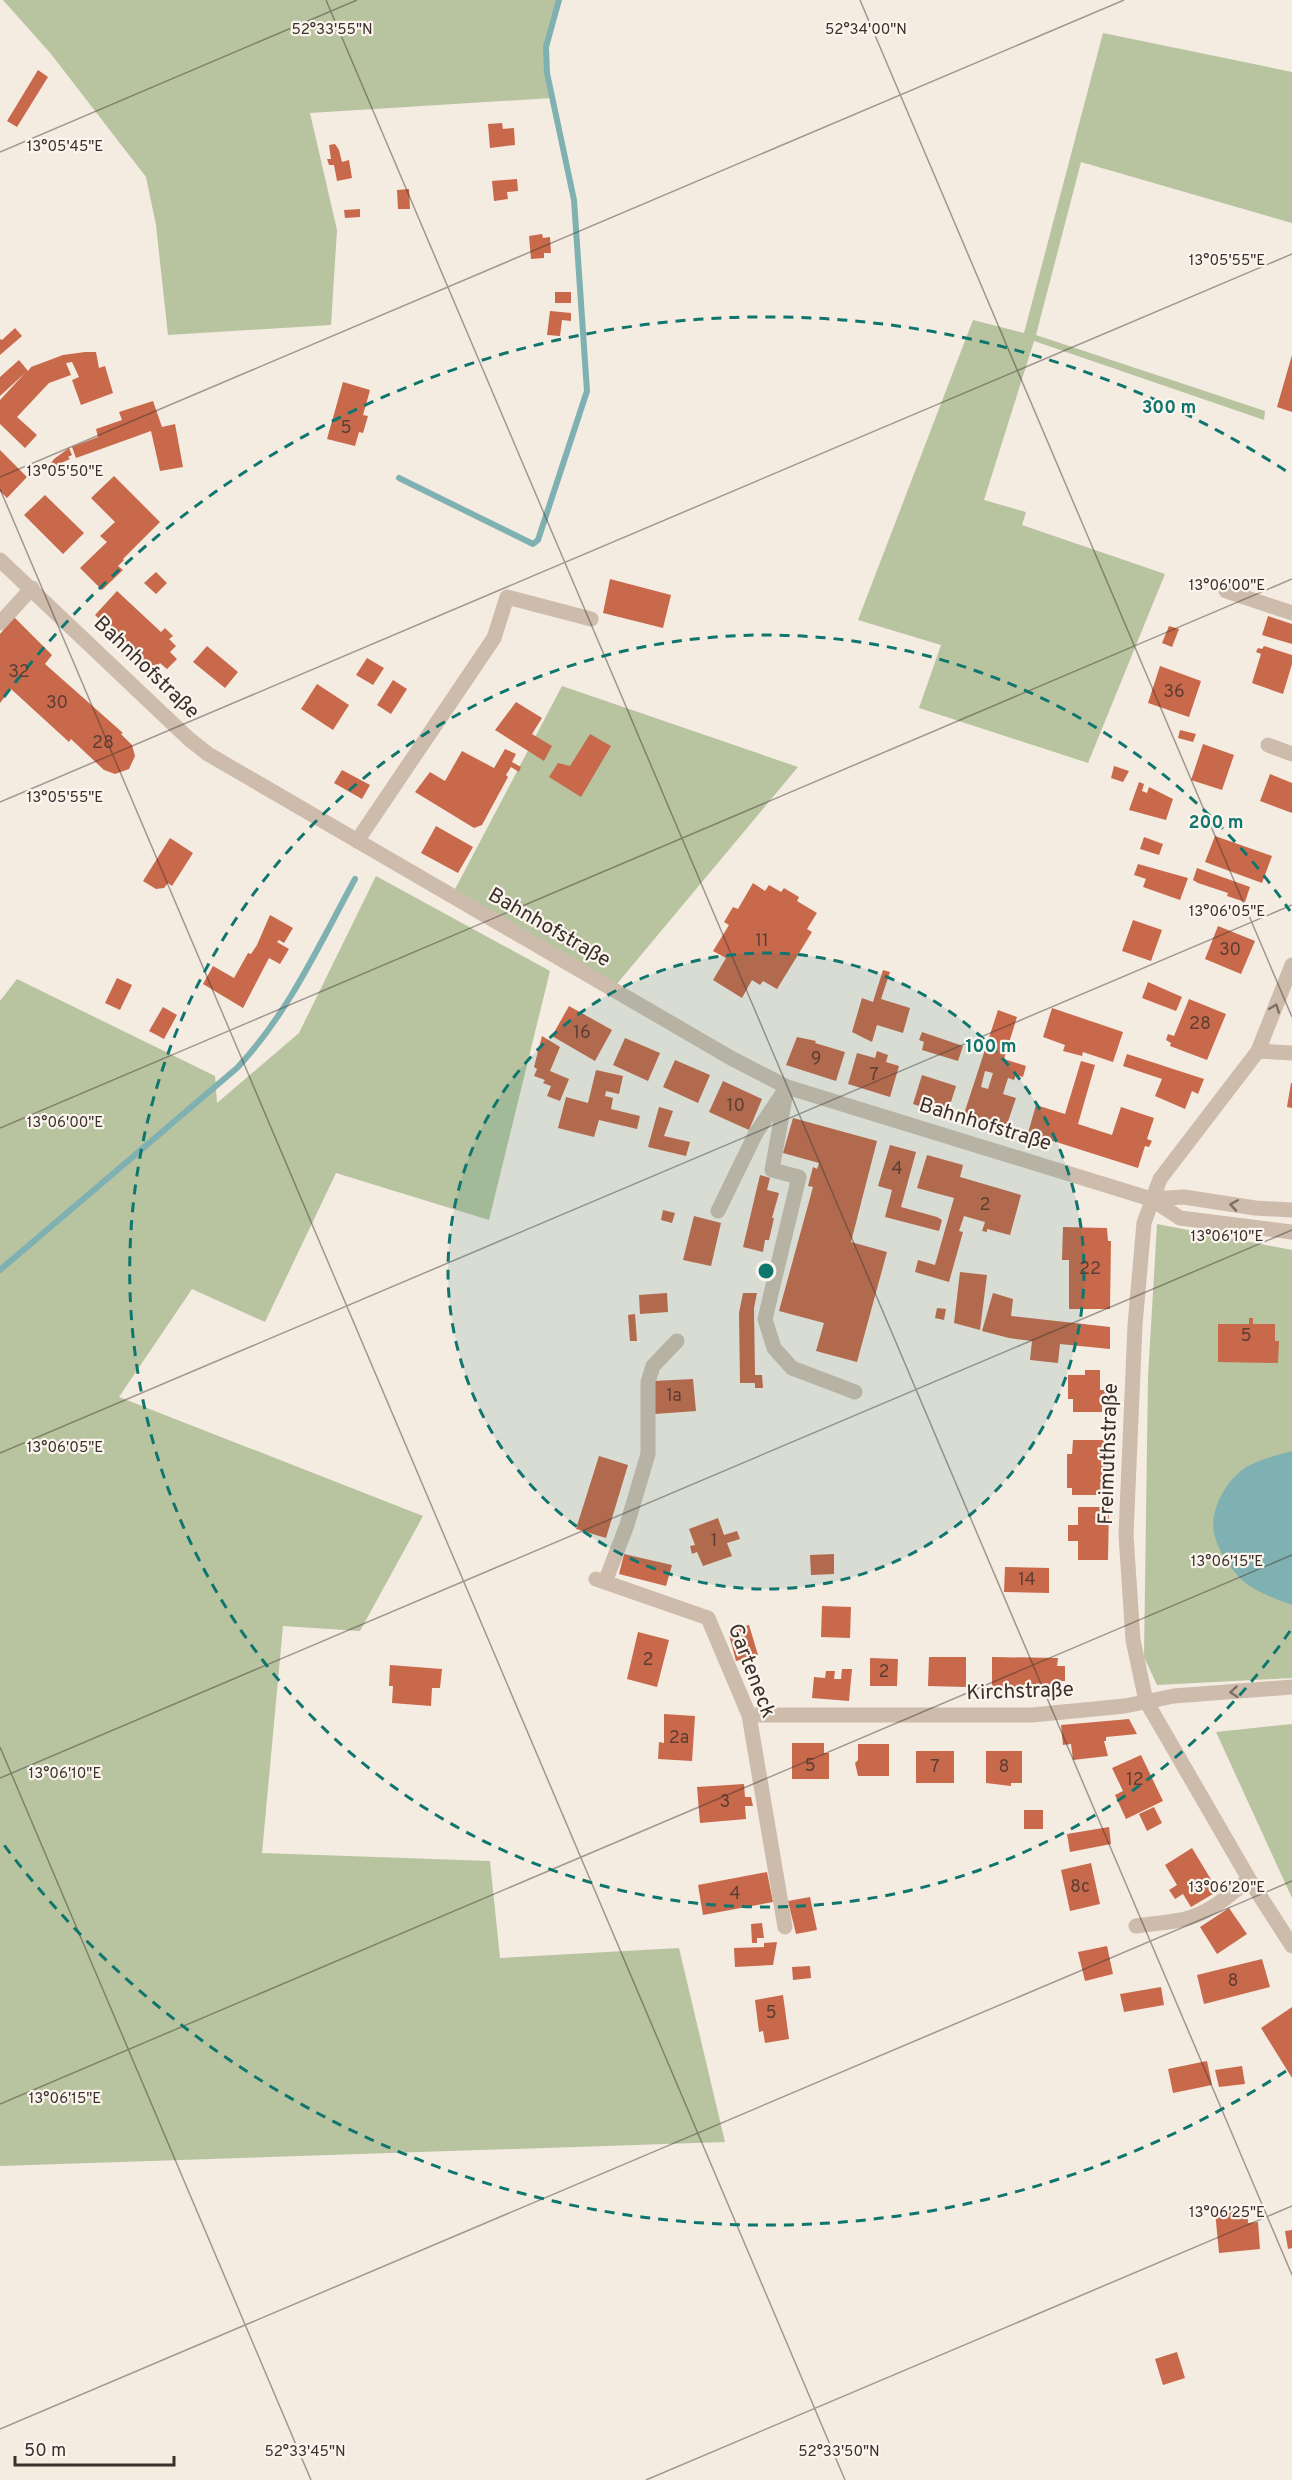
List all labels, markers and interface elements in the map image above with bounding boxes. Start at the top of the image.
text: 52°33'55"N [291,21,373,40]
text: 52°34'00"N [825,21,907,40]
text: 13°05'45"E [27,138,103,157]
text: 13°05'55"E [1189,252,1265,271]
text: 300 m [1142,397,1196,420]
house number: 5 [340,417,352,440]
text: 13°05'50"E [27,463,103,482]
text: 13°06'00"E [1189,577,1265,596]
street label: Bahnhofstraße [87,611,205,725]
house number: 32 [8,661,30,684]
house number: 36 [1163,681,1185,704]
house number: 30 [46,692,68,715]
house number: 28 [92,732,114,755]
text: 13°05'55"E [27,789,103,808]
text: 200 m [1188,812,1244,835]
street label: Bahnhofstraße [483,882,615,974]
text: 13°06'05"E [1189,903,1265,922]
house number: 11 [755,930,769,953]
house number: 30 [1219,939,1241,962]
one-way arrow [1268,1003,1280,1014]
house number: 28 [1189,1013,1211,1036]
house number: 16 [573,1022,591,1045]
text: 100 m [965,1036,1017,1059]
house number: 9 [811,1048,821,1071]
house number: 7 [869,1064,879,1087]
street label: Bahnhofstraße [915,1092,1055,1158]
house number: 10 [727,1095,745,1118]
text: 13°06'00"E [27,1114,103,1133]
house number: 4 [891,1158,903,1181]
house number: 2 [979,1194,991,1217]
one-way arrow [1229,1199,1238,1211]
text: 13°06'10"E [1191,1228,1263,1247]
house number: 22 [1079,1258,1101,1281]
centre of rings [756,1261,776,1281]
house number: 5 [1240,1325,1252,1348]
street label: Freimuthstraße [1093,1383,1125,1525]
house number: 1a [666,1385,682,1408]
text: 13°06'05"E [27,1439,103,1458]
house number: 1 [711,1530,717,1553]
text: 13°06'15"E [1191,1553,1263,1572]
house number: 14 [1018,1569,1036,1592]
street label: Garteneck [721,1620,781,1722]
house number: 2 [642,1649,654,1672]
house number: 2 [878,1661,890,1684]
street label: Kirchstraße [966,1677,1074,1707]
one-way arrow [1229,1685,1238,1698]
house number: 2a [669,1727,689,1750]
house number: 5 [804,1755,816,1778]
house number: 7 [930,1756,940,1779]
house number: 8 [999,1756,1010,1779]
text: 13°06'10"E [29,1765,101,1784]
house number: 12 [1126,1769,1144,1792]
house number: 3 [720,1791,730,1814]
house number: 8c [1070,1876,1090,1899]
text: 13°06'20"E [1189,1879,1265,1898]
house number: 4 [729,1883,741,1906]
house number: 8 [1228,1970,1239,1993]
house number: 5 [765,2002,777,2025]
text: 13°06'15"E [29,2090,101,2109]
text: 13°06'25"E [1189,2204,1265,2223]
scale bar [15,2429,174,2467]
text: 50 m [24,2440,66,2463]
text: 52°33'45"N [264,2443,346,2462]
text: 52°33'50"N [798,2443,880,2462]

